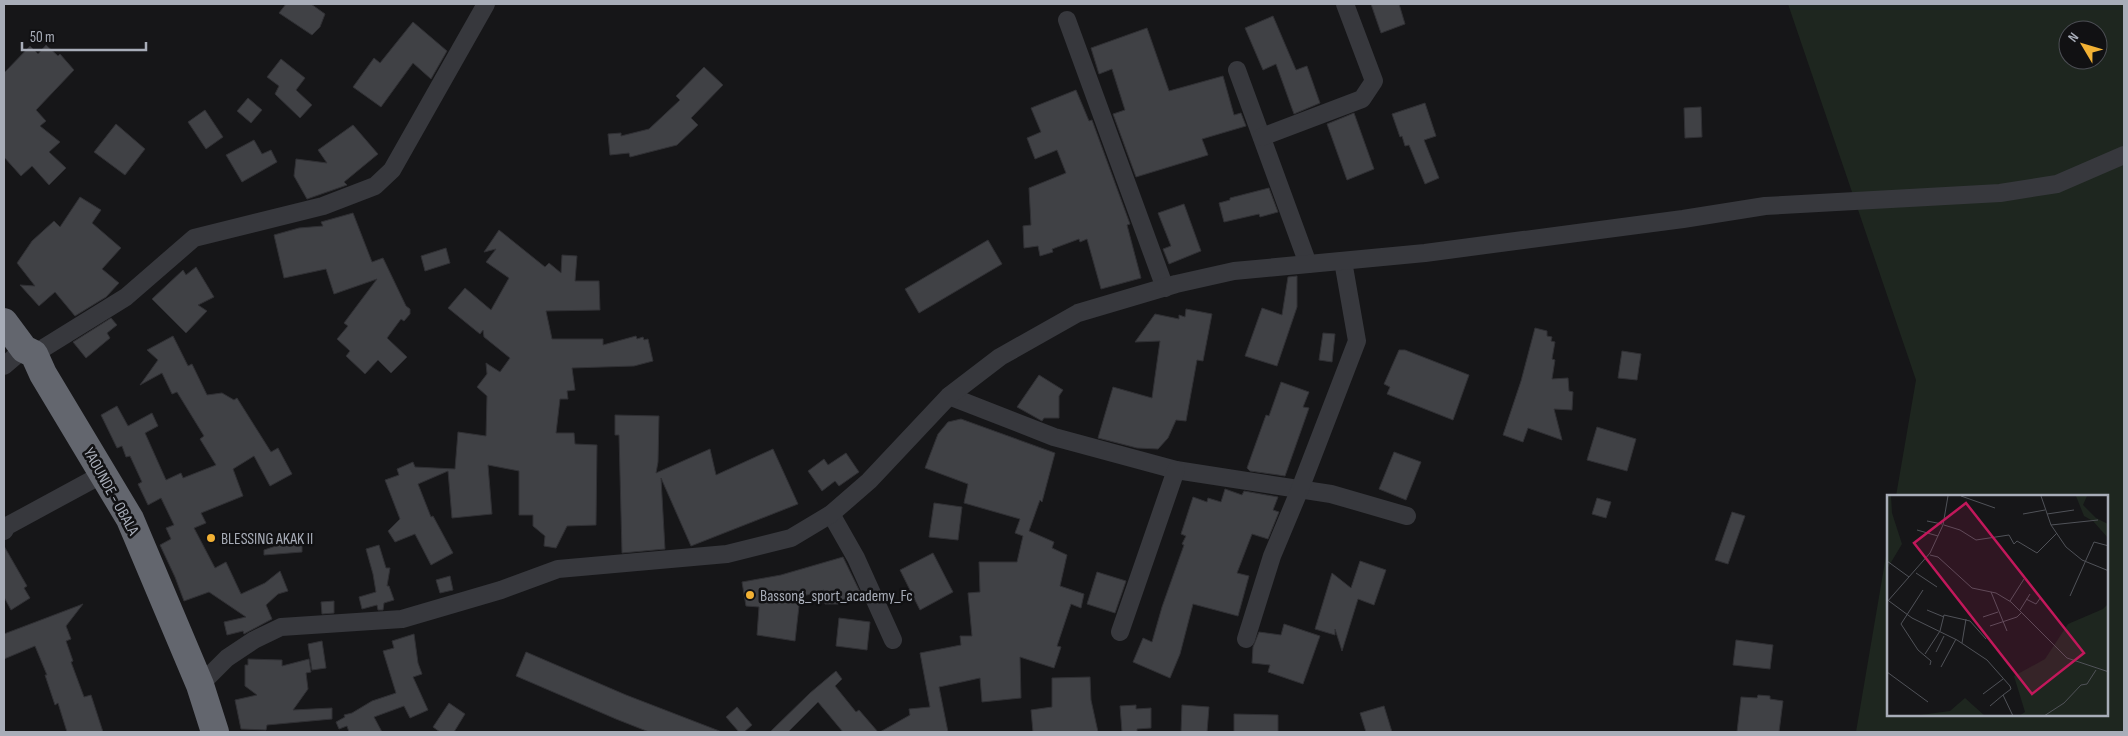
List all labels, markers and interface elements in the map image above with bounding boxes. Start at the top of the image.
scale bar [22,20,146,52]
north arrow [2058,20,2108,70]
text: 50 m [30,28,55,47]
text: N [2064,29,2082,45]
street label: YAOUNDE - OBALA [79,445,143,539]
inset map [1887,495,2108,716]
place label: BLESSING AKAK II [221,530,313,549]
marker: BLESSING AKAK II [205,532,217,544]
place label: Bassong_sport_academy_Fc [760,587,913,606]
marker: Bassong_sport_academy_Fc [744,589,756,601]

